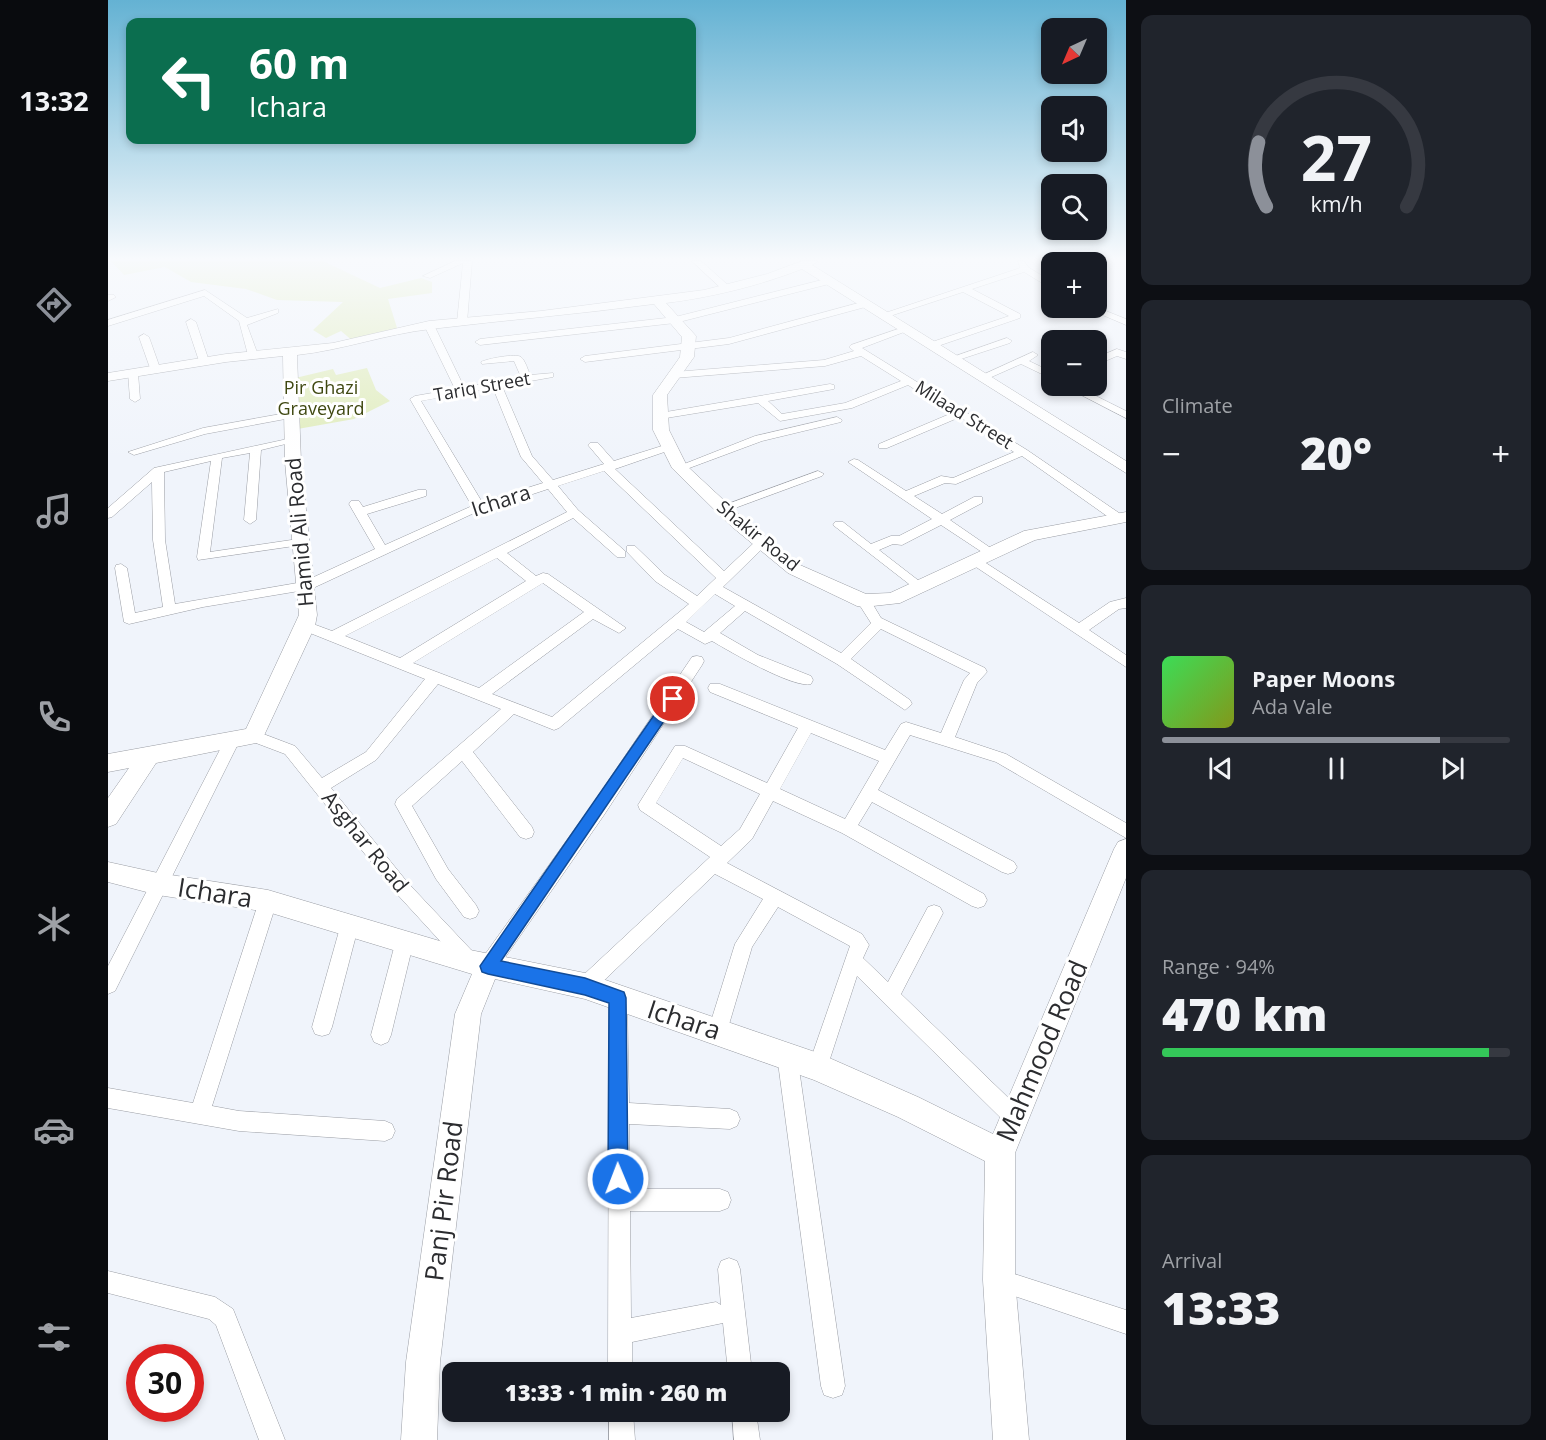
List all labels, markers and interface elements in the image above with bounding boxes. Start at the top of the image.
north arrow [1041,18,1107,84]
map controls [1041,18,1107,396]
text: 60 m [249,34,349,91]
icon: left [150,42,228,120]
text: 13:32 [19,82,89,119]
text: Ichara [249,88,327,125]
button: sound [1041,96,1107,162]
text: 27 [1300,114,1372,199]
button: search [1041,174,1107,240]
text: km/h [1310,189,1362,218]
button: + [1041,252,1107,318]
icon: directions [33,284,75,326]
button: − [1041,330,1107,396]
street label: Tariq Street [432,366,532,406]
street label: Milaad Street [911,374,1018,454]
park label: Pir Ghazi Graveyard [278,375,364,420]
text: Climate [1162,392,1233,419]
text: 20° [1300,422,1372,483]
text: − [1162,431,1181,476]
text: + [1491,431,1510,476]
street label: Hamid Ali Road [279,456,319,608]
street label: Ichara [467,477,534,523]
icon: music [33,490,75,532]
street label: Shakir Road [712,494,805,576]
text: Paper Moons [1252,663,1395,693]
pin [647,673,698,724]
icon: arrive [656,682,689,715]
text: Ada Vale [1252,693,1333,720]
icon: phone [33,696,75,738]
icon: previous [1204,752,1237,785]
icon: pause [1320,752,1353,785]
icon: next [1436,752,1469,785]
street label: Asghar Road [316,785,415,898]
street label: Ichara [175,868,255,916]
icon: climate [33,903,75,945]
text: Range · 94% [1162,953,1275,980]
street label: Mahmood Road [987,954,1096,1147]
text: 470 km [1162,983,1327,1044]
street label: Ichara [643,990,726,1048]
icon: car [33,1109,75,1151]
street label: Panj Pir Road [415,1119,471,1283]
position arrow [586,1147,650,1211]
text: Arrival [1162,1247,1222,1274]
text: 13:33 [1162,1277,1280,1338]
icon: filters [33,1316,75,1358]
speed limit sign: 30 [126,1344,204,1422]
text: 13:33 · 1 min · 260 m [505,1377,727,1407]

